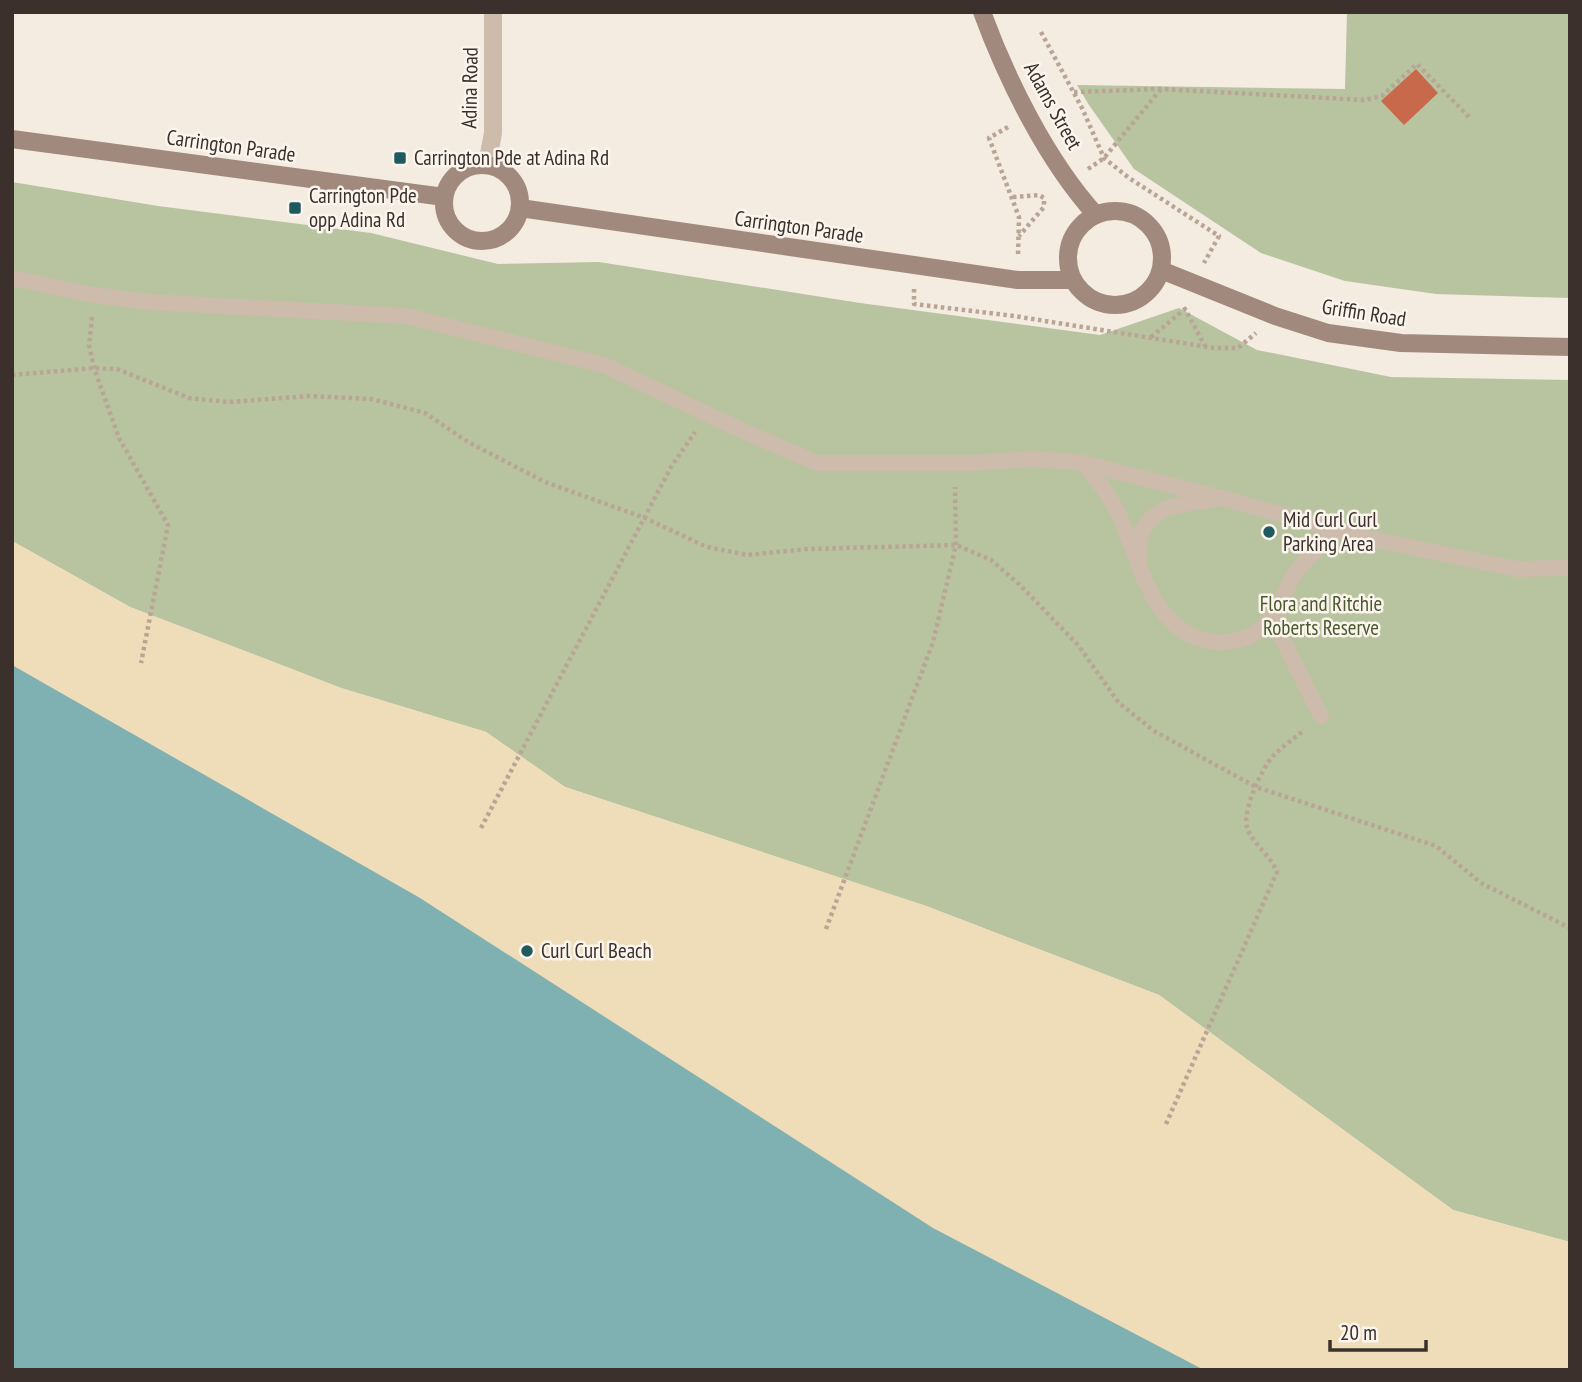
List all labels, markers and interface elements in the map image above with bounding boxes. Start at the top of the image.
street label: Adina Road [455,47,484,129]
street label: Adams Street [1018,57,1089,155]
street label: Carrington Parade [165,123,297,168]
place label: Carrington Pde at Adina Rd [414,144,609,171]
marker: Carrington Pde at Adina Rd [392,150,408,166]
place label: Carrington Pde opp Adina Rd [309,182,417,233]
marker: Carrington Pde opp Adina Rd [287,200,303,216]
street label: Carrington Parade [733,204,865,249]
street label: Griffin Road [1320,293,1408,332]
place label: Mid Curl Curl Parking Area [1283,506,1377,557]
marker: Mid Curl Curl Parking Area [1261,524,1277,540]
park label: Flora and Ritchie Roberts Reserve [1260,590,1382,641]
place label: Curl Curl Beach [541,937,652,964]
marker: Curl Curl Beach [519,943,535,959]
scale bar [1330,1308,1426,1352]
text: 20 m [1340,1319,1377,1346]

